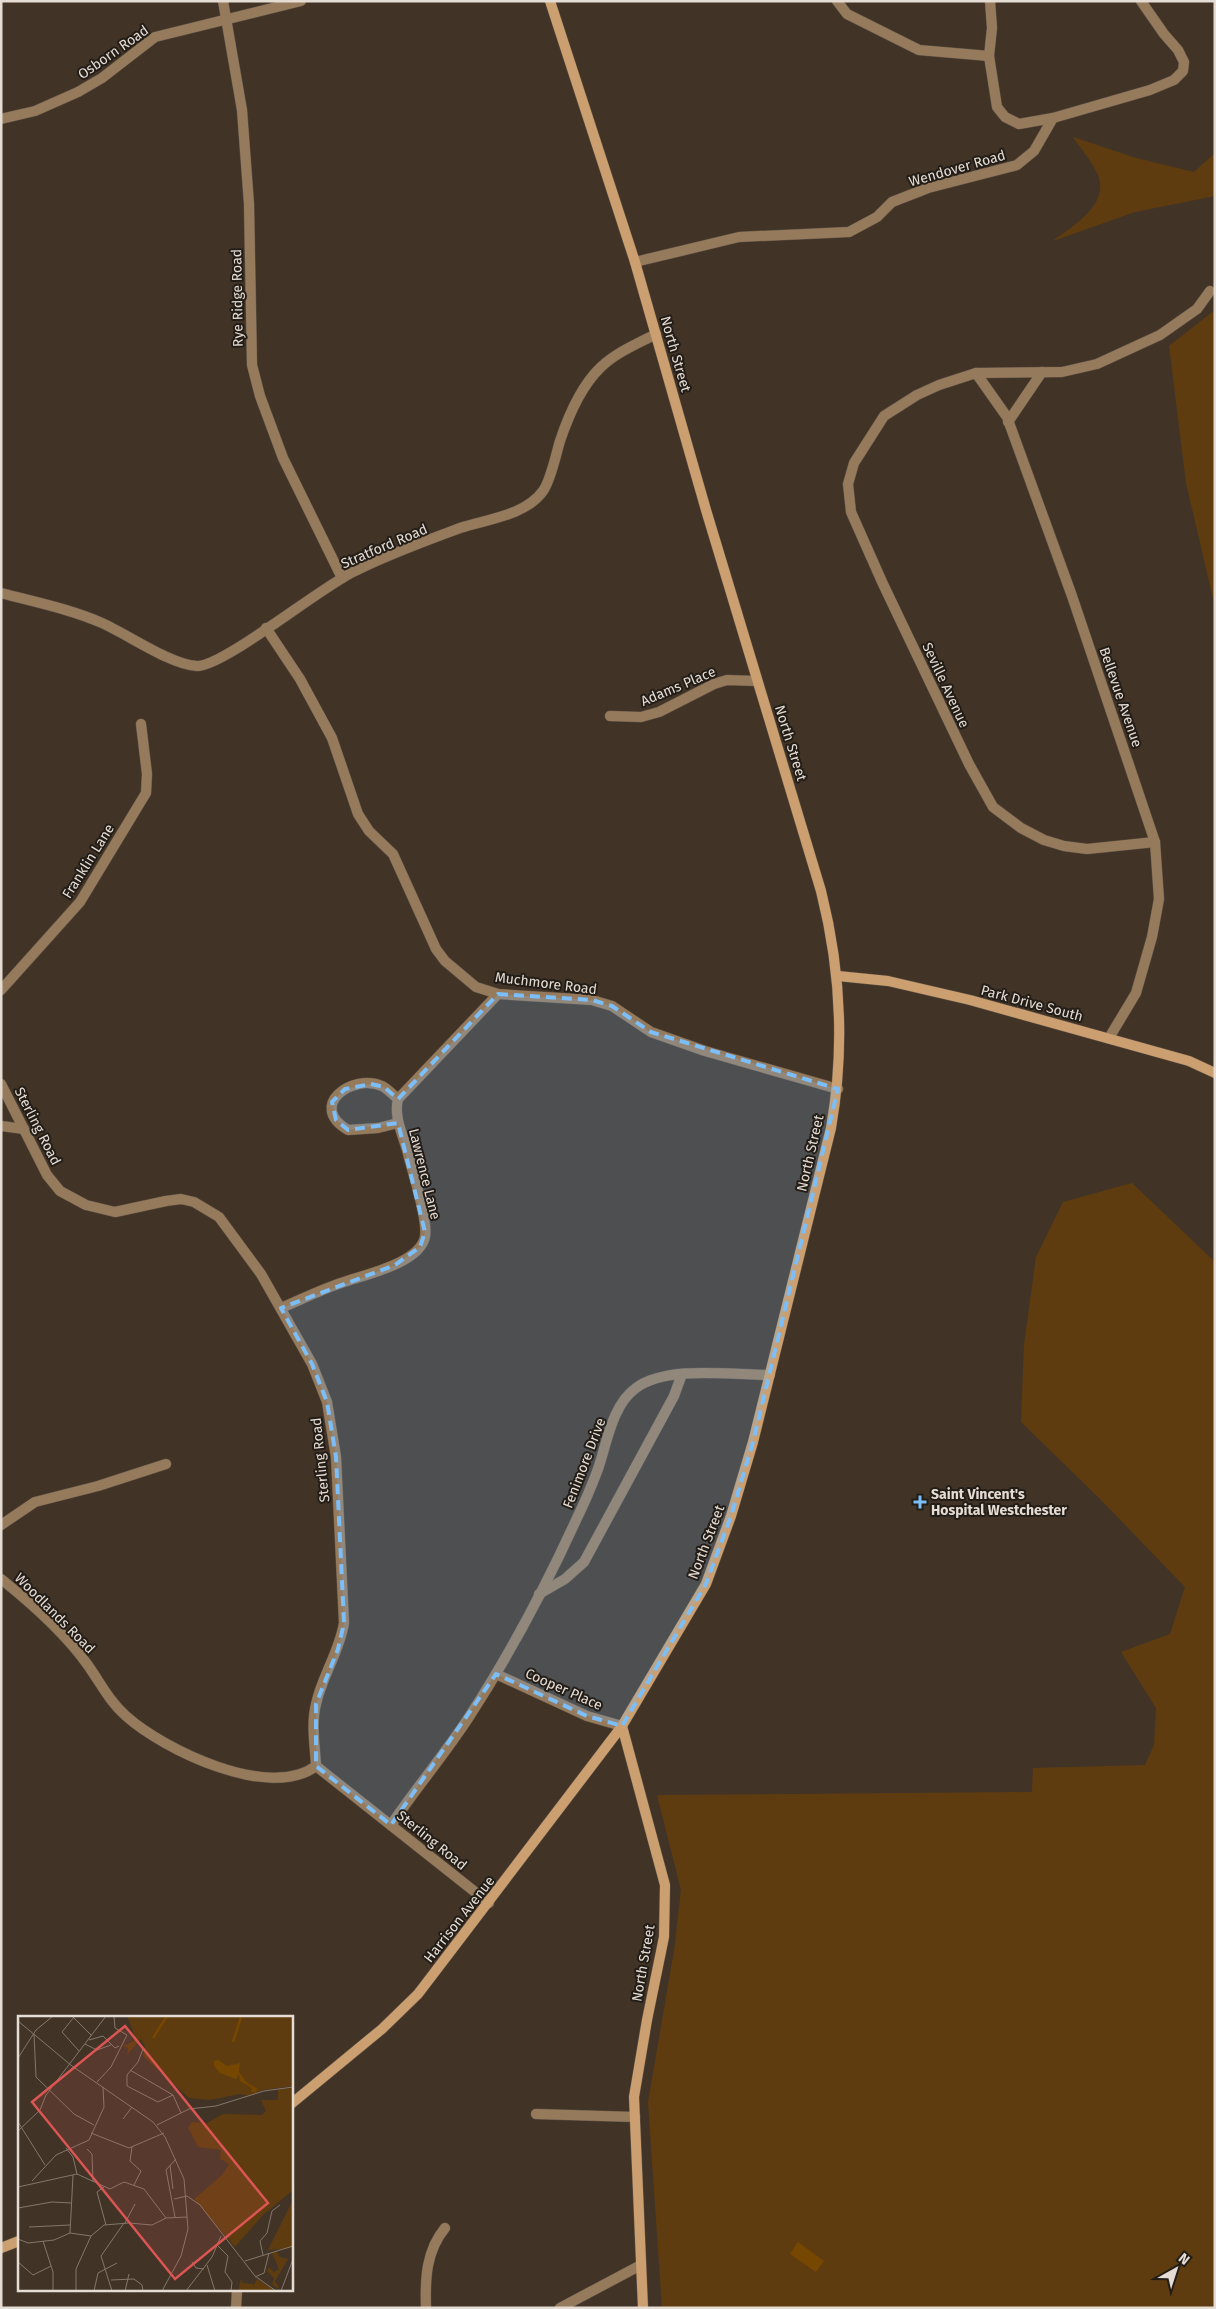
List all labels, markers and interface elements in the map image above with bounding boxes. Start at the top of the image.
street label: Osborn Road [75,22,152,83]
street label: Wendover Road [907,147,1007,190]
street label: Rye Ridge Road [228,249,247,347]
street label: North Street [657,314,695,395]
street label: Stratford Road [338,521,430,572]
street label: Seville Avenue [918,640,973,730]
street label: Bellevue Avenue [1095,645,1146,749]
street label: Adams Place [638,663,718,710]
street label: North Street [771,703,810,784]
street label: Franklin Lane [59,821,118,902]
street label: Muchmore Road [494,969,598,998]
street label: Park Drive South [979,982,1085,1025]
street label: Sterling Road [11,1084,64,1168]
street label: North Street [793,1112,828,1193]
street label: Lawrence Lane [405,1127,444,1221]
street label: Fenimore Drive [559,1416,610,1511]
street label: Sterling Road [308,1417,333,1503]
place label: Saint Vincent's Hospital Westchester [931,1486,1067,1519]
marker: Saint Vincent's Hospital Westchester [913,1495,927,1509]
street label: North Street [685,1502,729,1582]
street label: Woodlands Road [11,1570,98,1657]
street label: Cooper Place [523,1665,605,1714]
street label: Sterling Road [393,1807,470,1874]
street label: Harrison Avenue [420,1873,498,1966]
street label: North Street [628,1922,659,2003]
inset map [18,2016,292,2292]
north arrow [1151,2244,1201,2294]
text: N [1175,2250,1193,2269]

